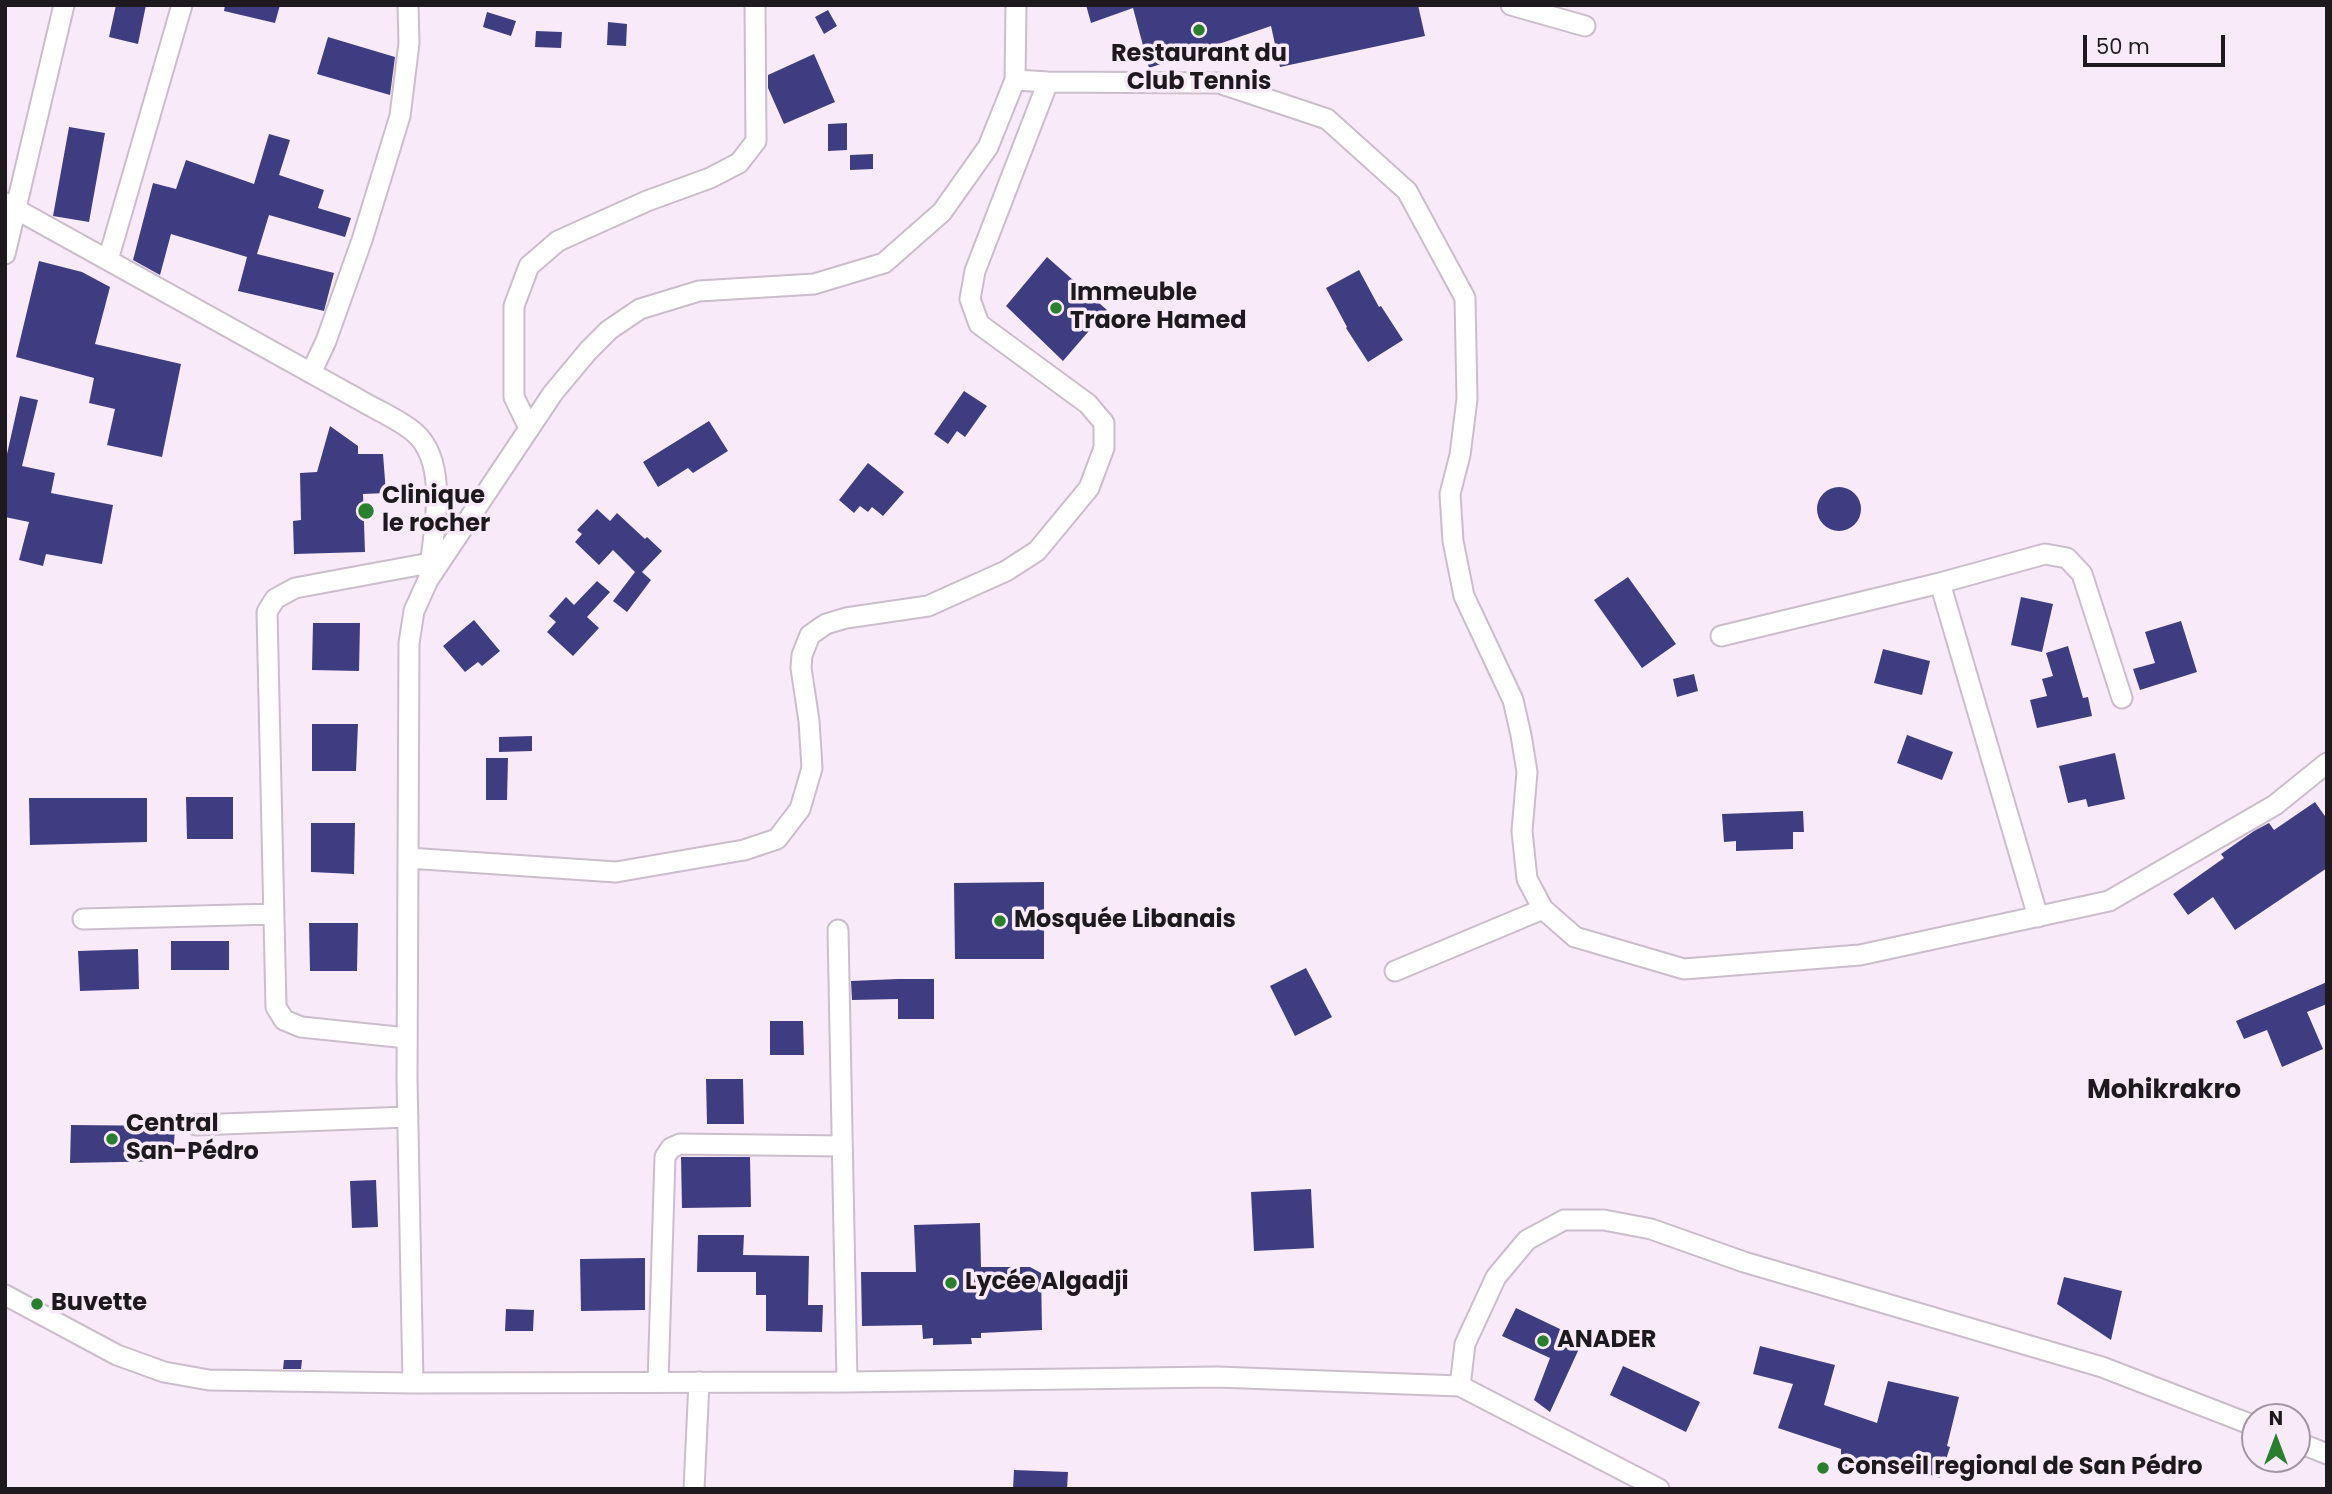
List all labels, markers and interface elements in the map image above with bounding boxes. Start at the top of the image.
scale bar [2087,21,2229,65]
marker: Restaurant du Club Tennis [1191,22,1207,38]
text: 50 m [2096,32,2150,61]
place label: Restaurant du Club Tennis [1111,41,1287,97]
place label: Immeuble Traore Hamed [1070,280,1247,336]
marker: Immeuble Traore Hamed [1048,300,1064,316]
place label: Clinique le rocher [382,483,490,539]
marker: Clinique le rocher [356,501,376,521]
place label: Mosquée Libanais [1014,907,1236,935]
marker: Mosquée Libanais [992,913,1008,929]
district label: Mohikrakro [2087,1075,2241,1107]
place label: Central San-Pédro [126,1111,259,1167]
marker: Central San-Pédro [104,1131,120,1147]
place label: Lycée Algadji [965,1269,1129,1297]
marker: Lycée Algadji [943,1275,959,1291]
place label: Buvette [51,1290,147,1318]
marker: Buvette [29,1296,45,1312]
place label: ANADER [1557,1327,1657,1355]
marker: ANADER [1535,1333,1551,1349]
north arrow [2241,1403,2311,1473]
text: N [2269,1405,2283,1432]
place label: Conseil regional de San Pédro [1837,1454,2203,1482]
marker: Conseil regional de San Pédro [1815,1460,1831,1476]

